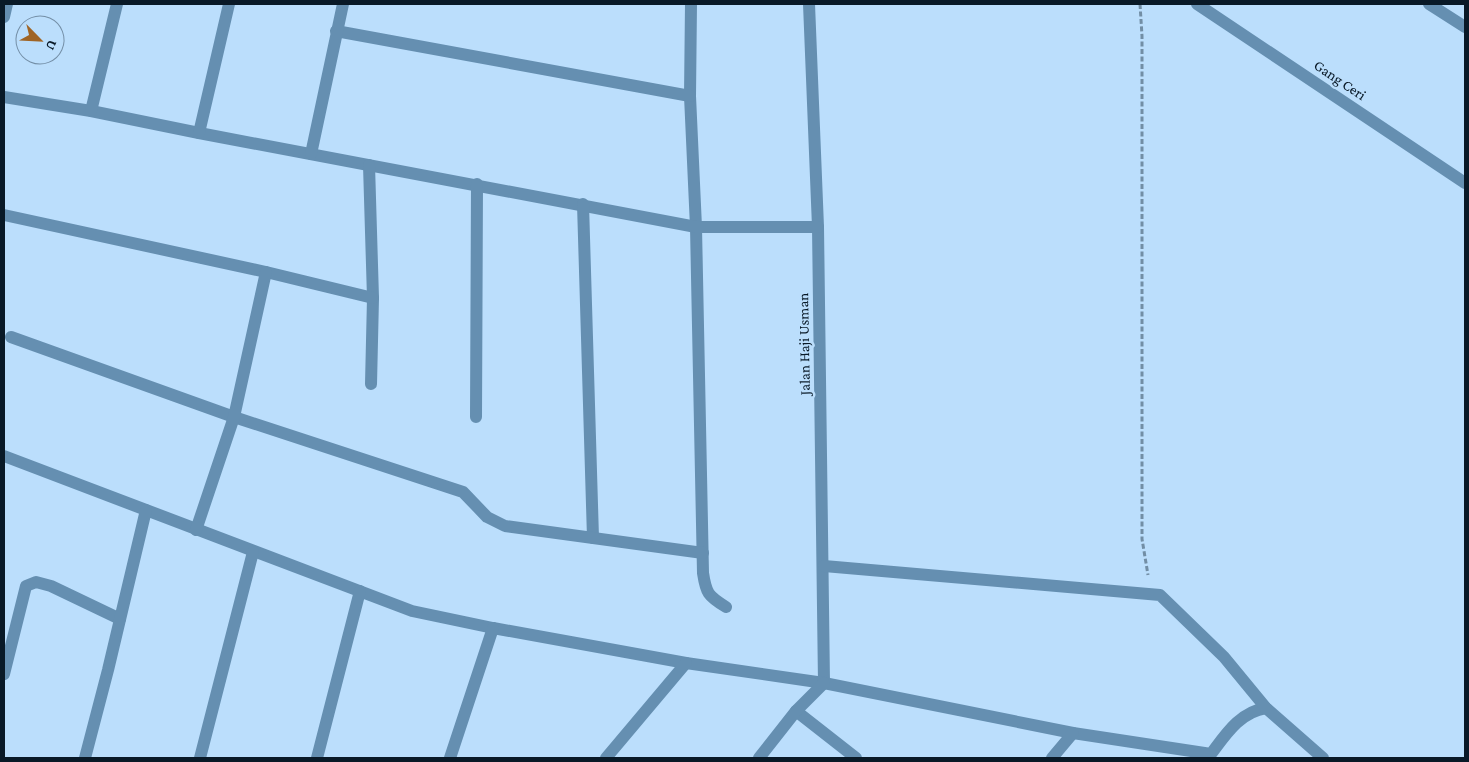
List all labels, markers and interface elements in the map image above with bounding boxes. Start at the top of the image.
north arrow [15,15,65,65]
text: U [42,38,61,53]
street label: Gang Ceri [1310,57,1369,104]
street label: Jalan Haji Usman [795,293,814,397]

